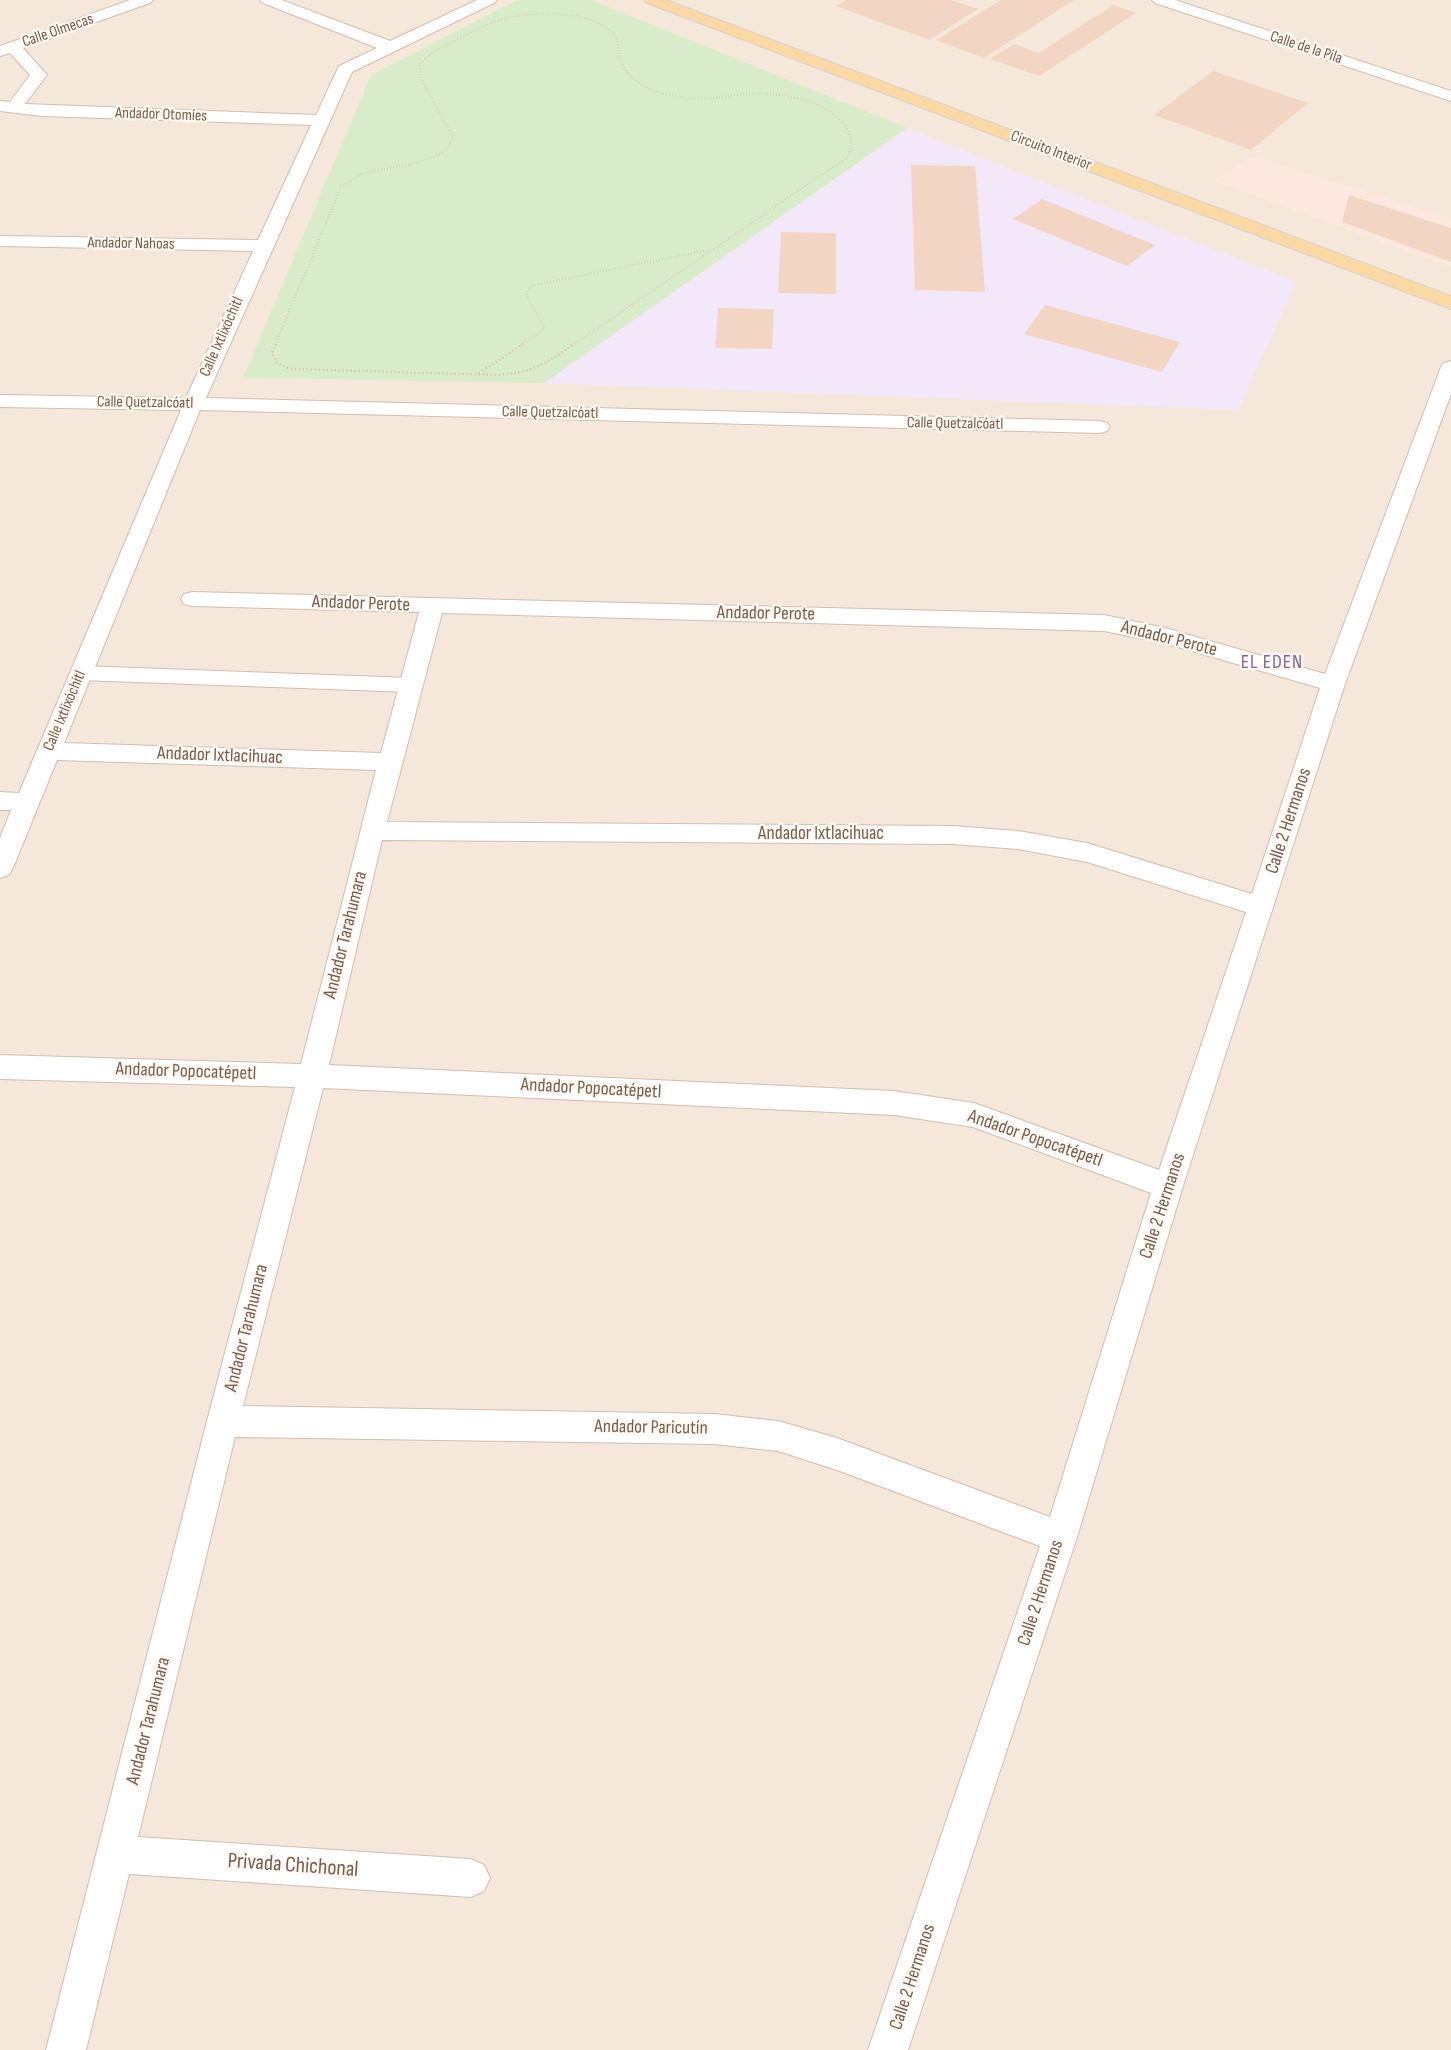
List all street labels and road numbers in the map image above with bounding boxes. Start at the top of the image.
street label: Calle Olmecas [20,10,96,52]
street label: Calle de la Pila [1267,27,1345,69]
street label: Andador Otomíes [115,104,207,126]
street label: Circuito Interior [1008,127,1094,175]
street label: Andador Nahoas [87,234,175,254]
street label: Calle Ixtlixóchitl [196,294,248,380]
street label: Calle Quetzalcóatl [97,393,193,413]
street label: Calle Quetzalcóatl [502,403,598,423]
street label: Calle Quetzalcóatl [907,414,1003,434]
street label: Andador Perote [312,591,410,617]
street label: Andador Perote [717,602,815,626]
street label: Andador Perote [1119,616,1219,662]
street label: Calle Ixtlixóchitl [39,668,91,754]
street label: Andador Ixtlacihuac [157,742,283,770]
street label: Calle 2 Hermanos [1261,765,1317,877]
street label: Andador Ixtlacihuac [758,823,884,845]
street label: Andador Tarahumara [319,869,373,1001]
street label: Andador Popocatépetl [115,1058,257,1086]
street label: Andador Popocatépetl [520,1074,662,1104]
street label: Andador Popocatépetl [965,1105,1105,1173]
street label: Calle 2 Hermanos [1135,1150,1191,1262]
street label: Andador Tarahumara [220,1262,274,1394]
street label: Andador Paricutín [594,1416,708,1440]
street label: Calle 2 Hermanos [1013,1537,1069,1649]
street label: Andador Tarahumara [122,1655,176,1787]
street label: Privada Chichonal [227,1848,359,1884]
street label: Calle 2 Hermanos [885,1921,941,2033]

